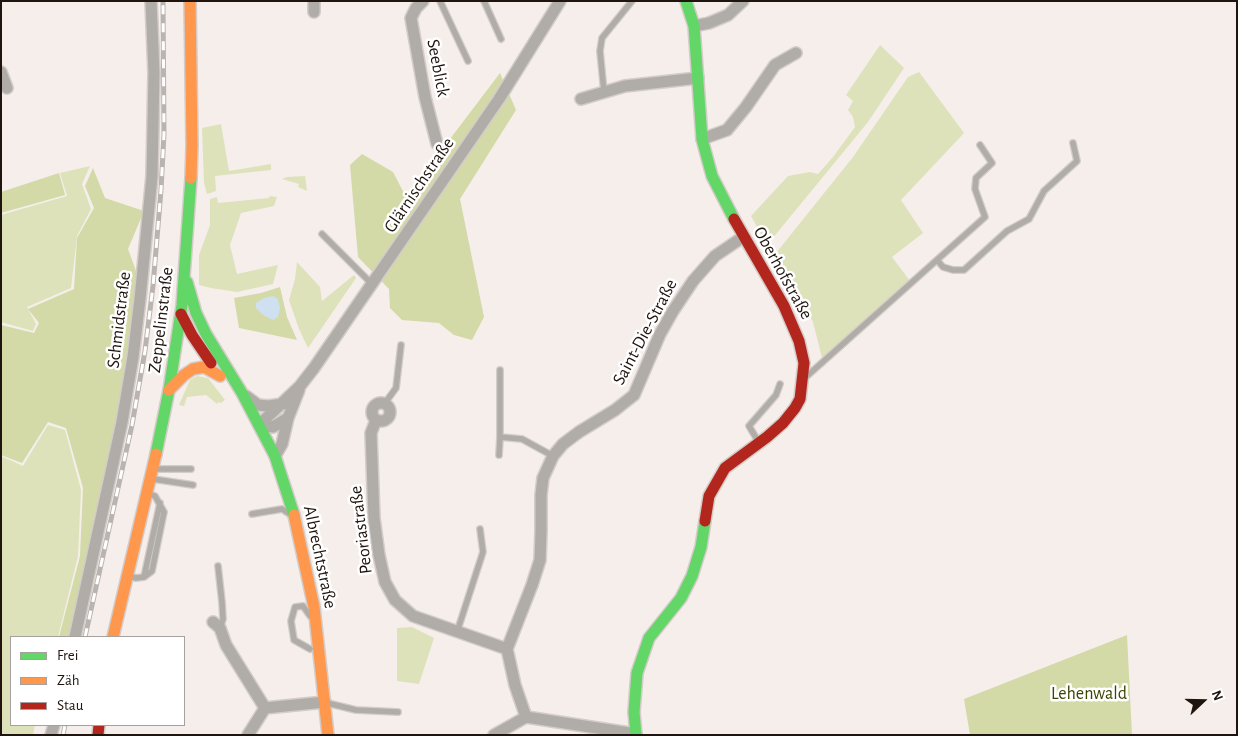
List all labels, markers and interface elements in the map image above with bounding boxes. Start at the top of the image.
street label: Seeblick [422,38,454,98]
street label: Glärnischstraße [379,133,459,237]
street label: Oberhofstraße [749,223,817,323]
street label: Zeppelinstraße [144,266,178,374]
street label: Schmidstraße [102,271,136,369]
street label: Saint-Die-Straße [608,275,682,389]
street label: Peoriastraße [345,485,377,575]
street label: Albrechtstraße [299,504,341,610]
legend [10,636,185,726]
text: Frei [57,648,78,663]
text: Zäh [57,673,80,688]
north arrow [1178,676,1228,726]
park label: Lehenwald [1051,683,1127,705]
text: N [1209,689,1225,703]
text: Stau [57,698,83,713]

